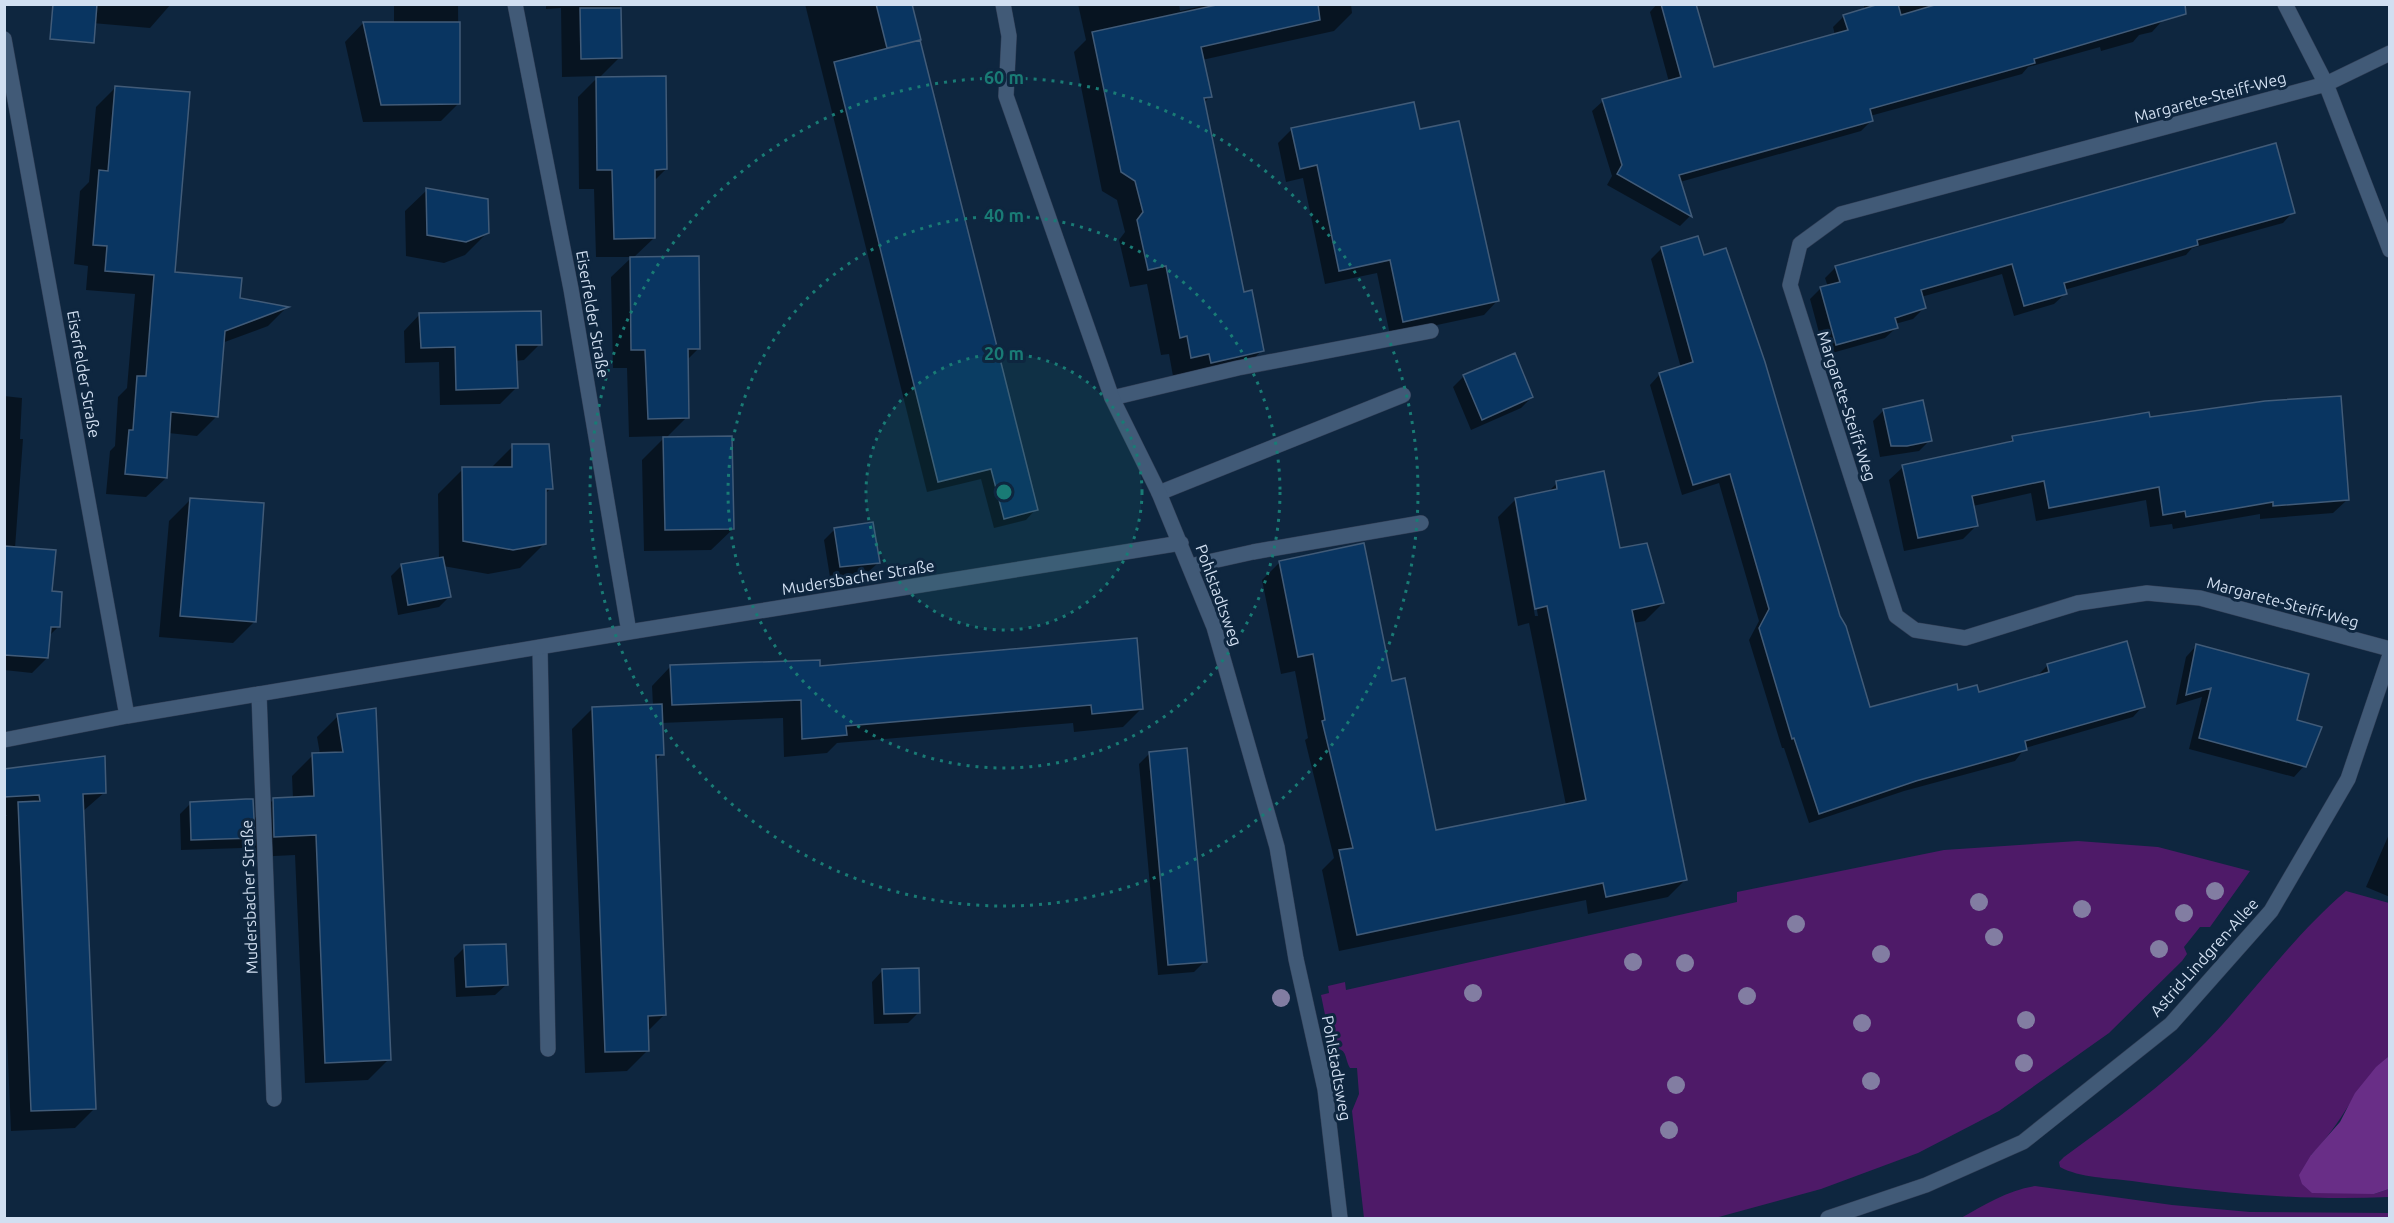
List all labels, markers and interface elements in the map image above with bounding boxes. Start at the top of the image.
text: 60 m [984,67,1024,87]
street label: Margarete-Steiff-Weg [2132,68,2288,126]
text: 40 m [984,205,1024,225]
street label: Eiserfelder Straße [573,249,613,379]
street label: Eiserfelder Straße [64,309,104,439]
street label: Margarete-Steiff-Weg [1814,329,1880,483]
text: 20 m [984,343,1024,363]
centre of rings [994,482,1014,502]
street label: Pohlstadtsweg [1192,542,1246,648]
street label: Mudersbacher Straße [780,556,936,598]
street label: Margarete-Steiff-Weg [2205,573,2361,631]
street label: Mudersbacher Straße [237,820,261,974]
street label: Astrid-Lindgren-Allee [2146,894,2262,1020]
street label: Pohlstadtsweg [1319,1014,1355,1122]

